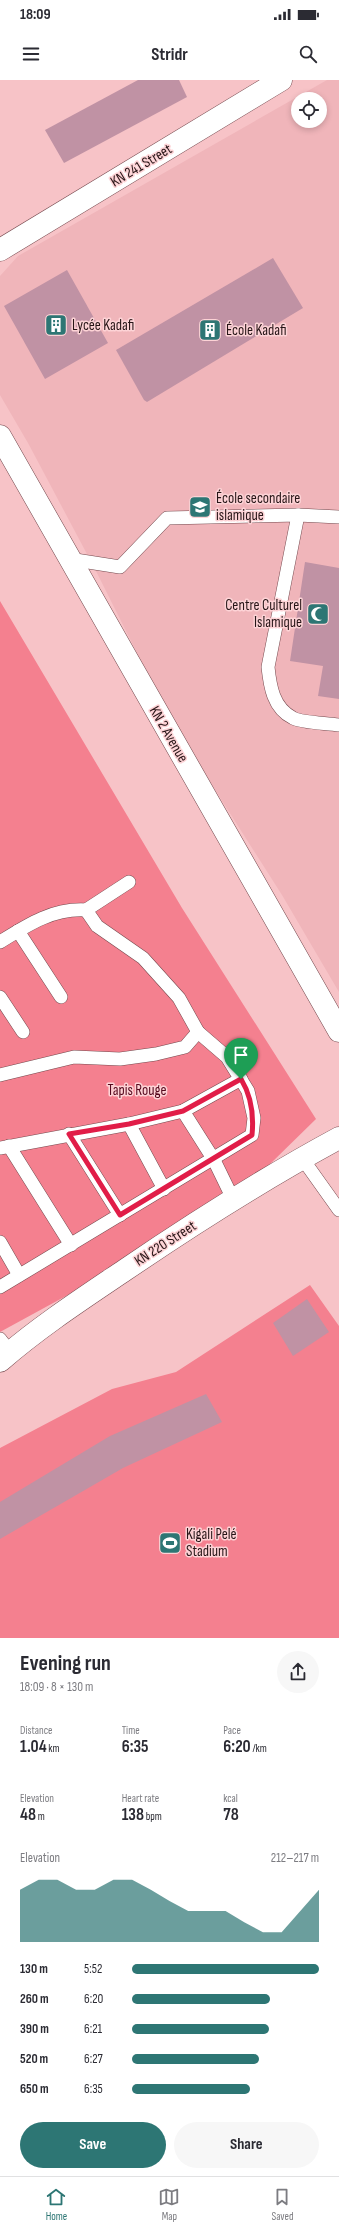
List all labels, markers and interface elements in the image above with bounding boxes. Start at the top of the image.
text: 18:09 [20,5,51,24]
icon: menu [20,43,42,65]
icon: search [297,43,319,65]
text: Stridr [151,44,188,65]
map controls [291,92,327,128]
button: locate [291,92,327,128]
street label: KN 241 Street [107,139,176,191]
building icon: Lycée Kadafi [43,312,69,338]
place label: Lycée Kadafi [72,316,134,335]
building icon: École Kadafi [197,317,223,343]
place label: École Kadafi [226,321,287,340]
place label: École secondaire islamique [216,489,300,525]
school or university icon: École secondaire islamique [187,494,213,520]
place label: Centre Culturel Islamique [225,596,302,632]
mosque icon: Centre Culturel Islamique [305,601,331,627]
street label: KN 2 Avenue [145,703,192,766]
pin [224,1038,258,1079]
icon: arrive [230,1044,252,1066]
park label: Tapis Rouge [108,1081,166,1100]
street label: KN 220 Street [131,1216,200,1270]
place label: Kigali Pelé Stadium [186,1525,237,1561]
sports icon: Kigali Pelé Stadium [157,1530,183,1556]
text: Evening run [20,1650,111,1677]
button: share [277,1651,319,1693]
text: 18:09 · 8 × 130 m [20,1679,93,1695]
text: Distance [20,1724,52,1737]
text: Time [122,1724,140,1737]
text: Pace [223,1724,241,1737]
text: 1.04 [20,1737,47,1757]
text: 6:35 [122,1737,149,1757]
text: 6:20 [223,1737,251,1757]
text: km [47,1742,60,1755]
text: /km [251,1742,267,1755]
text: Elevation [20,1792,54,1805]
text: Heart rate [122,1792,159,1805]
text: kcal [223,1792,238,1805]
text: 48 [20,1805,36,1825]
text: 138 [122,1805,144,1825]
text: 78 [223,1805,239,1825]
text: m [36,1810,45,1823]
text: bpm [144,1810,162,1823]
text: Elevation [20,1850,60,1866]
text: 212–217 m [271,1850,319,1866]
text: 130 m [20,1961,48,1977]
text: 5:52 [84,1961,102,1977]
text: 260 m [20,1991,49,2007]
text: 6:20 [84,1991,103,2007]
text: 390 m [20,2021,49,2037]
text: 6:21 [84,2021,102,2037]
text: 520 m [20,2051,48,2067]
text: 6:27 [84,2051,103,2067]
text: 650 m [20,2081,49,2097]
text: 6:35 [84,2081,103,2097]
button: Save [20,2122,166,2168]
button: Share [174,2122,319,2168]
tab: Home [45,2186,67,2223]
tab: Map [158,2186,180,2223]
tab: Saved [271,2186,294,2223]

